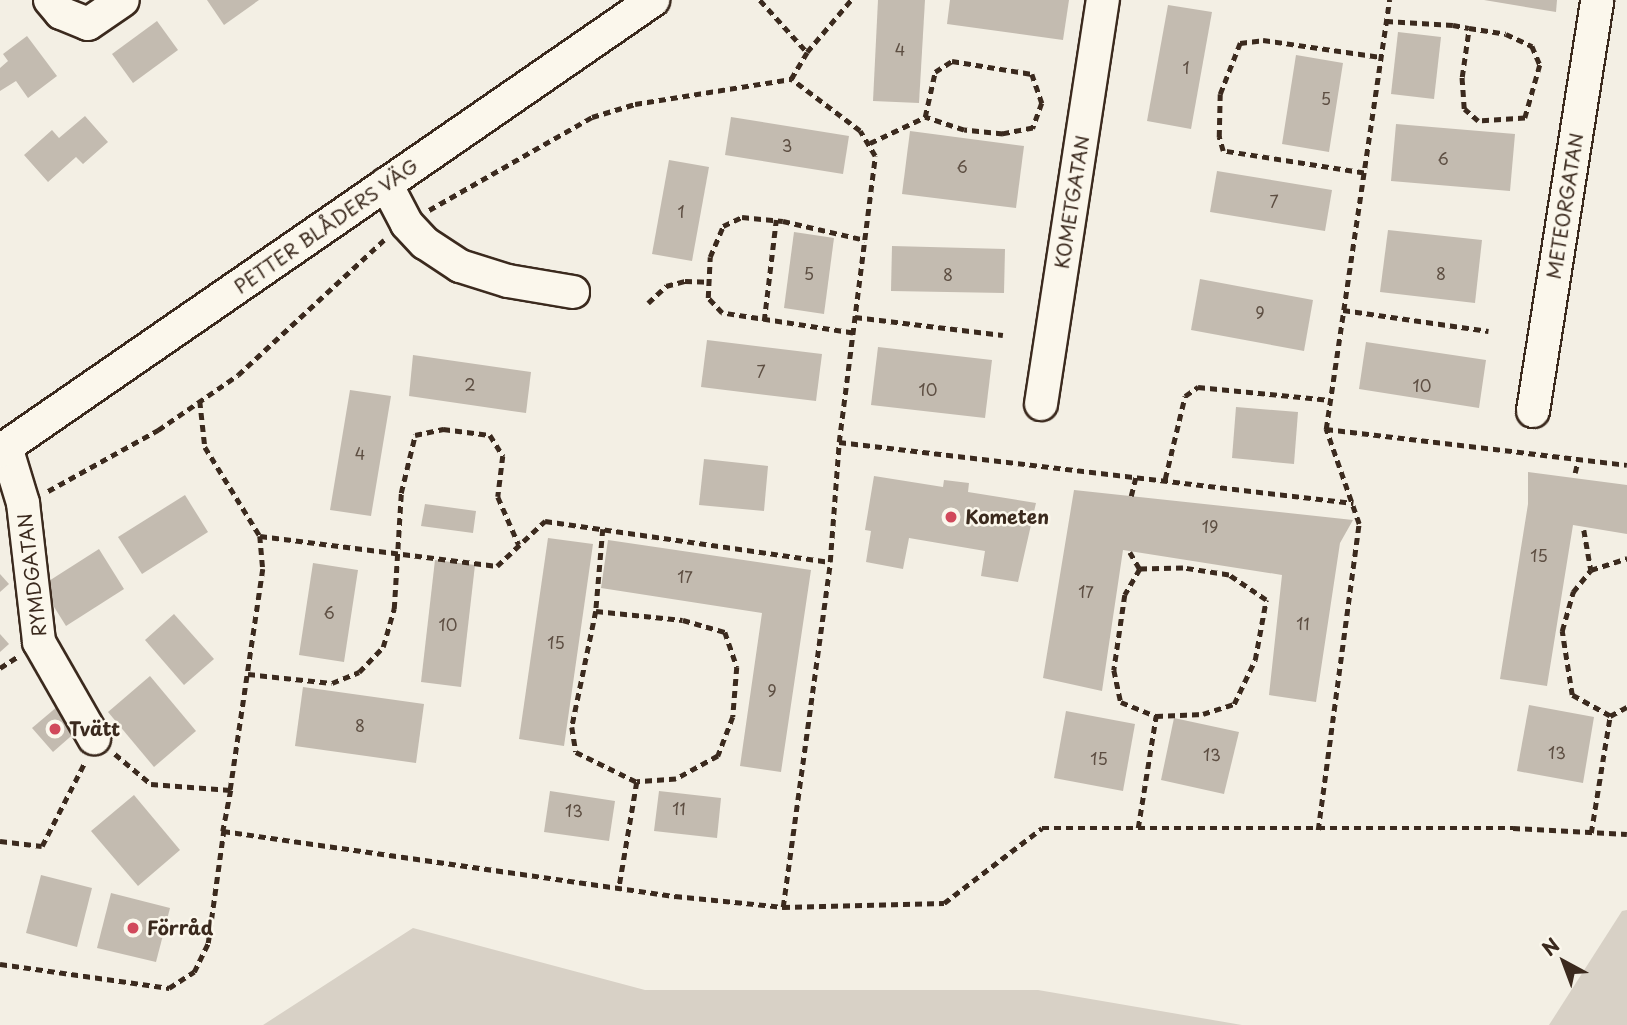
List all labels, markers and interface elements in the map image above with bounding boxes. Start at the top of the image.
house number: 4 [895,39,905,59]
house number: 1 [1182,57,1190,77]
house number: 5 [1321,88,1331,108]
street label: METEORGATAN [1542,131,1588,281]
street label: KOMETGATAN [1050,134,1094,270]
house number: 3 [782,135,792,155]
house number: 6 [1437,148,1449,168]
street label: PETTER BLÅDERS VÄG [229,153,423,299]
house number: 6 [956,156,968,176]
house number: 7 [1269,191,1279,211]
house number: 1 [677,201,685,221]
house number: 5 [804,263,814,283]
house number: 8 [1436,263,1446,283]
house number: 8 [943,264,953,284]
house number: 9 [1255,302,1265,322]
house number: 7 [756,361,766,381]
house number: 2 [464,374,476,394]
house number: 10 [1413,375,1431,395]
house number: 10 [919,379,937,399]
house number: 4 [355,443,365,463]
place label: Kometen [965,506,1049,528]
marker: Kometen [943,509,959,525]
street label: RYMDGATAN [13,512,51,638]
house number: 19 [1202,516,1218,536]
house number: 15 [1530,545,1548,565]
house number: 17 [677,566,693,586]
house number: 17 [1078,581,1094,601]
house number: 6 [323,602,335,622]
house number: 11 [1296,613,1310,633]
house number: 10 [439,614,457,634]
house number: 15 [547,632,565,652]
house number: 9 [767,680,777,700]
house number: 8 [355,715,365,735]
place label: Tvätt [69,718,120,740]
marker: Tvätt [47,721,63,737]
house number: 13 [1548,742,1566,762]
house number: 13 [1203,744,1221,764]
house number: 15 [1090,748,1108,768]
house number: 11 [672,798,686,818]
house number: 13 [565,800,583,820]
place label: Förråd [147,917,213,939]
marker: Förråd [125,920,141,936]
north arrow [1529,927,1599,997]
text: N [1535,931,1565,962]

